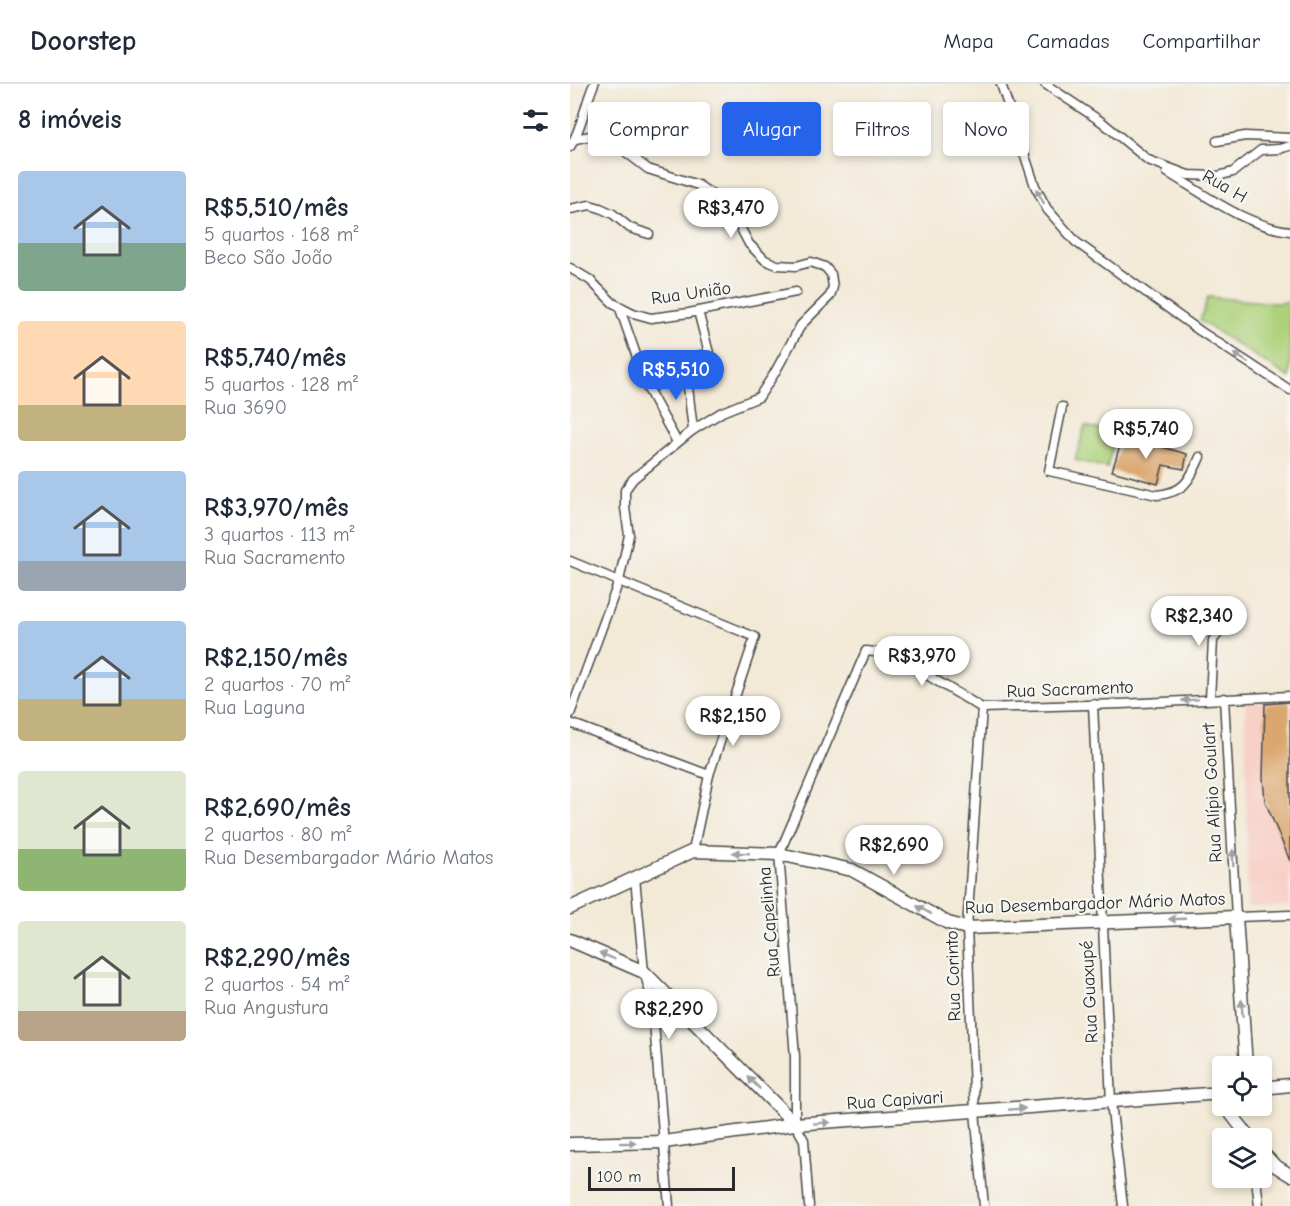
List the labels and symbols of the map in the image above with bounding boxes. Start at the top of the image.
street label: Rua H [1199,165,1251,208]
one-way arrow [1035,187,1045,204]
pin: R$3,470 [676,188,786,239]
street label: Rua União [650,277,732,309]
pin: R$5,510 [621,350,731,401]
one-way arrow [1233,353,1249,364]
pin: R$5,740 [1091,409,1201,460]
pin: R$2,340 [1144,596,1254,647]
pin: R$3,970 [867,636,977,687]
street label: Rua Sacramento [1006,677,1134,702]
one-way arrow [1180,695,1199,705]
pin: R$2,150 [678,696,788,747]
street label: Rua Alípio Goulart [1198,722,1227,863]
pin: R$2,690 [839,825,949,876]
one-way arrow [732,848,751,857]
one-way arrow [1229,849,1238,868]
street label: Rua Capelinha [754,866,785,978]
street label: Rua Desembargador Mário Matos [964,888,1226,919]
one-way arrow [915,905,932,915]
one-way arrow [1168,915,1187,924]
street label: Rua Corinto [941,930,966,1022]
street label: Rua Guaxupé [1076,940,1103,1044]
one-way arrow [598,950,616,960]
pin: R$2,290 [614,989,724,1040]
one-way arrow [1237,999,1247,1018]
one-way arrow [748,1076,762,1090]
street label: Rua Capivari [846,1087,944,1114]
one-way arrow [1007,1104,1026,1114]
one-way arrow [813,1118,832,1127]
one-way arrow [619,1138,638,1148]
scale bar [588,1164,735,1192]

